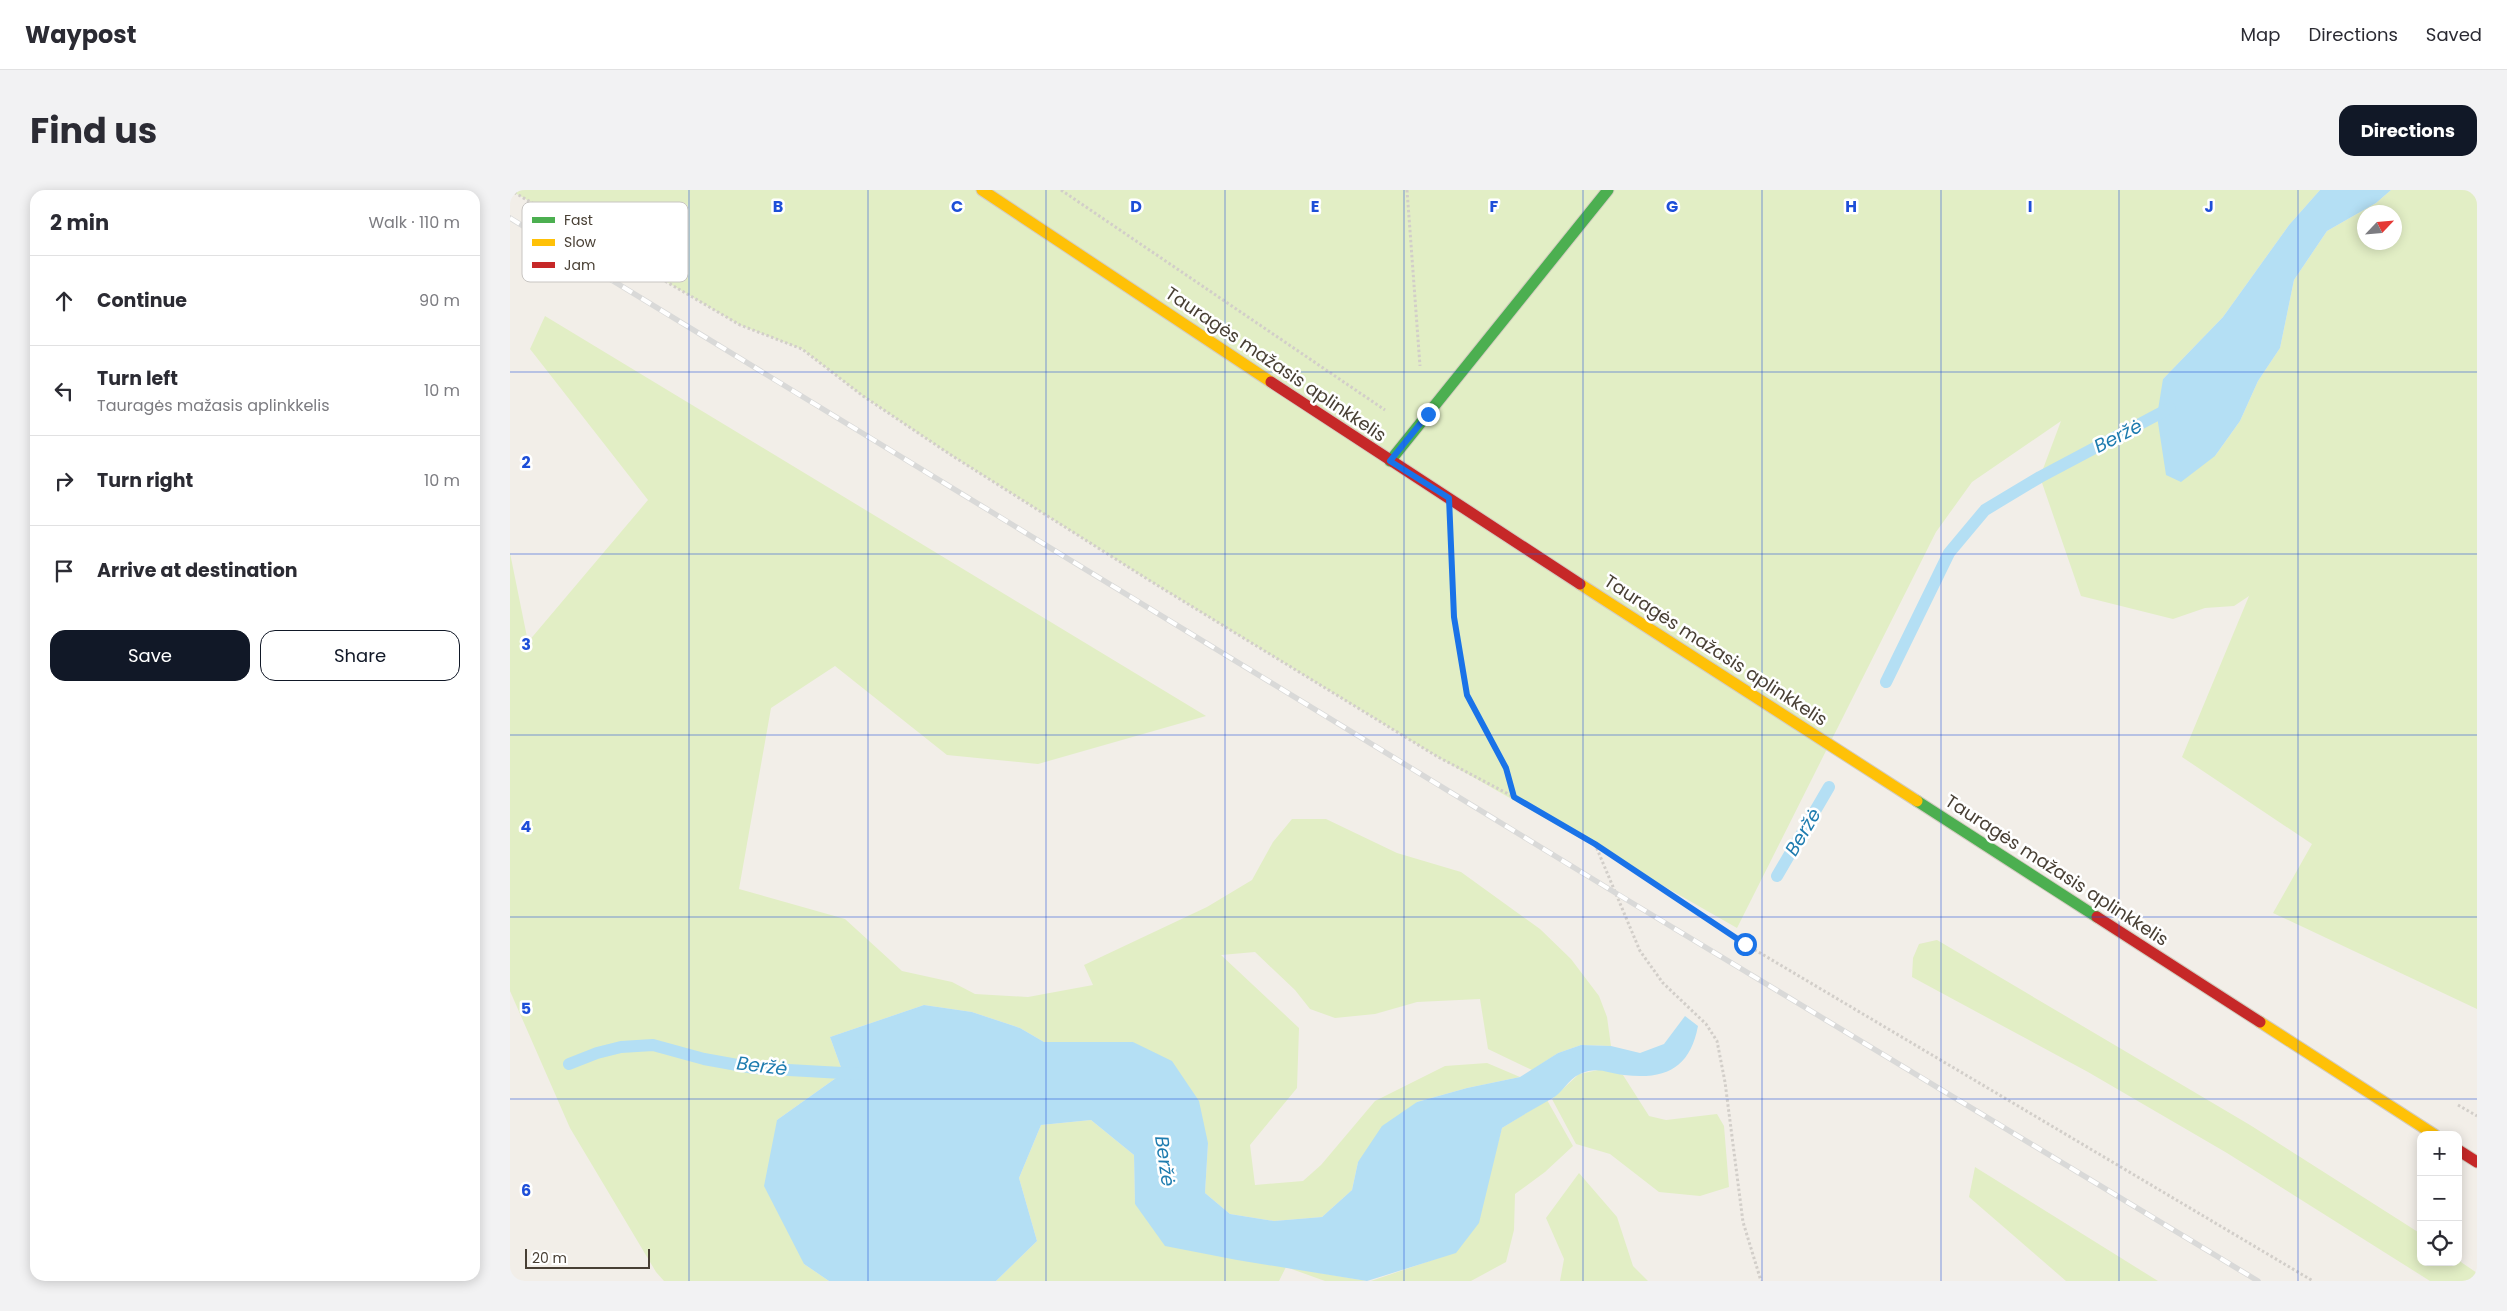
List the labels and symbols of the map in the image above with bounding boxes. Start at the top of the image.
text: B [773,195,783,218]
text: C [951,195,963,218]
text: D [1130,195,1142,218]
text: E [1311,195,1319,218]
text: F [1490,195,1499,218]
text: G [1666,195,1678,218]
text: H [1845,195,1857,218]
text: I [2028,195,2032,218]
text: J [2204,195,2214,218]
legend [522,202,688,282]
north arrow [2357,205,2402,250]
text: Fast [564,210,593,230]
text: Slow [564,232,597,252]
text: Jam [564,255,595,275]
street label: Tauragės mažasis aplinkkelis [1161,280,1391,448]
route end [1417,403,1440,426]
water label: Beržė [2089,412,2147,460]
text: 2 [521,451,531,474]
street label: Tauragės mažasis aplinkkelis [1599,568,1833,732]
text: 3 [521,633,531,656]
street label: Tauragės mažasis aplinkkelis [1940,788,2174,952]
water label: Beržė [1778,803,1828,861]
text: 4 [521,815,532,838]
route start [1734,933,1757,956]
text: 5 [521,997,531,1020]
water label: Beržė [735,1049,789,1083]
water label: Beržė [1148,1134,1182,1188]
text: 6 [521,1179,531,1202]
scale bar [525,1246,650,1269]

